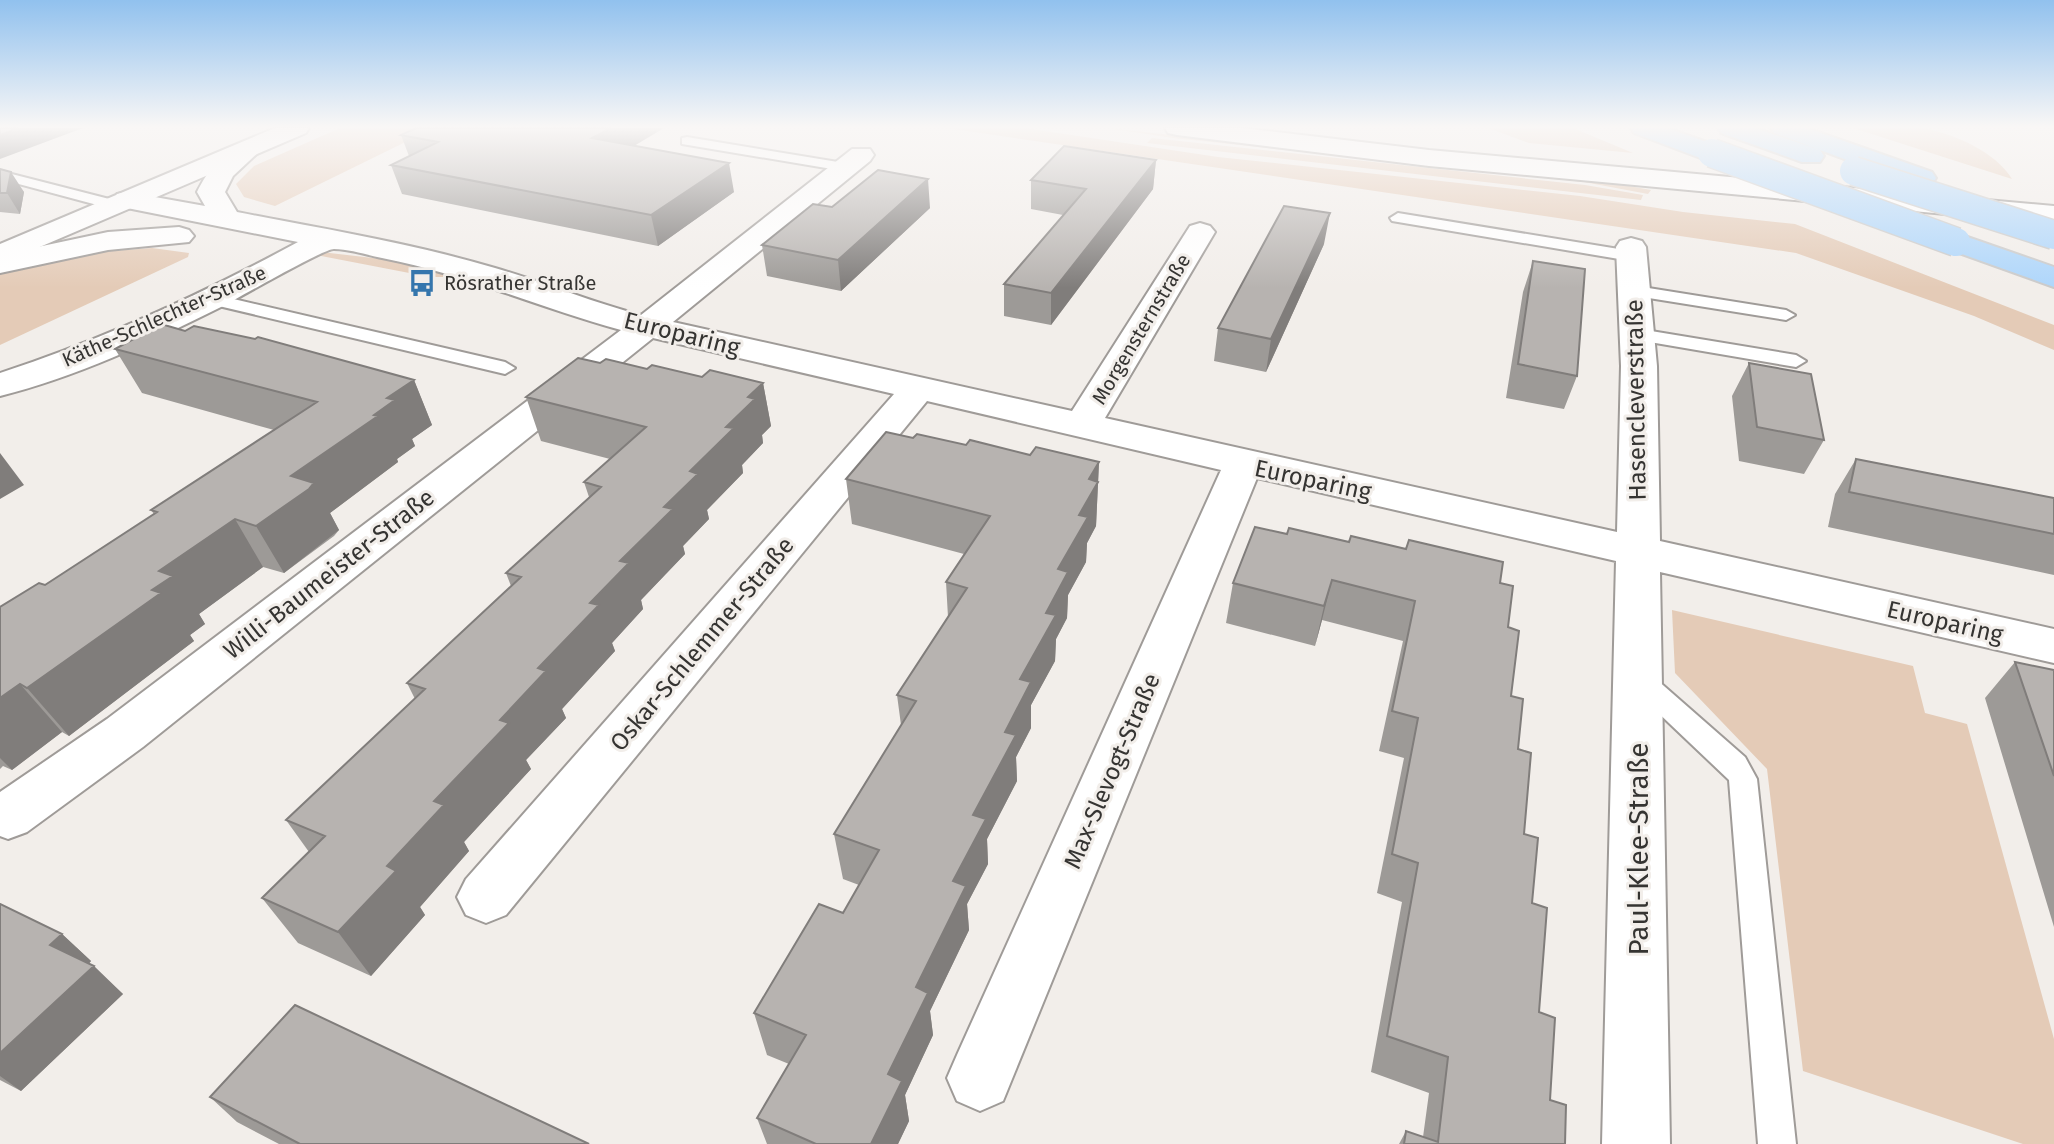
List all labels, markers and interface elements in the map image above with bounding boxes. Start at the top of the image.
street label: Morgensternstraße [1087,249,1195,409]
street label: Käthe-Schlechter-Straße [58,260,270,372]
bus stop icon: Rösrather Straße [407,268,437,298]
place label: Rösrather Straße [444,271,596,295]
street label: Hasencleverstraße [1620,299,1652,501]
street label: Europaring [621,306,743,362]
street label: Europaring [1252,454,1374,506]
street label: Willi-Baumeister-Straße [218,483,440,665]
street label: Oskar-Schlemmer-Straße [604,531,800,757]
street label: Europaring [1884,595,2006,649]
street label: Max-Slevogt-Straße [1058,669,1166,873]
street label: Paul-Klee-Straße [1622,743,1655,956]

